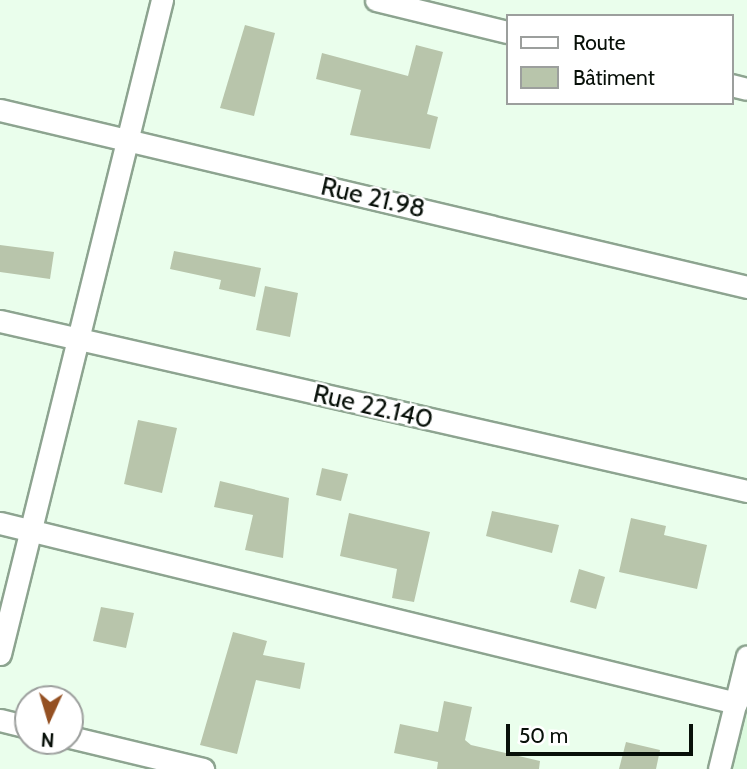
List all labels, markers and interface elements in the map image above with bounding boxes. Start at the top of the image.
legend [505,14,733,105]
text: Route [573,30,626,55]
text: Bâtiment [573,65,655,90]
street label: Rue 21.98 [318,171,428,225]
street label: Rue 22.140 [310,378,436,436]
north arrow [14,685,84,755]
scale bar [509,710,696,754]
text: 50 m [519,723,568,748]
text: N [40,728,55,751]

